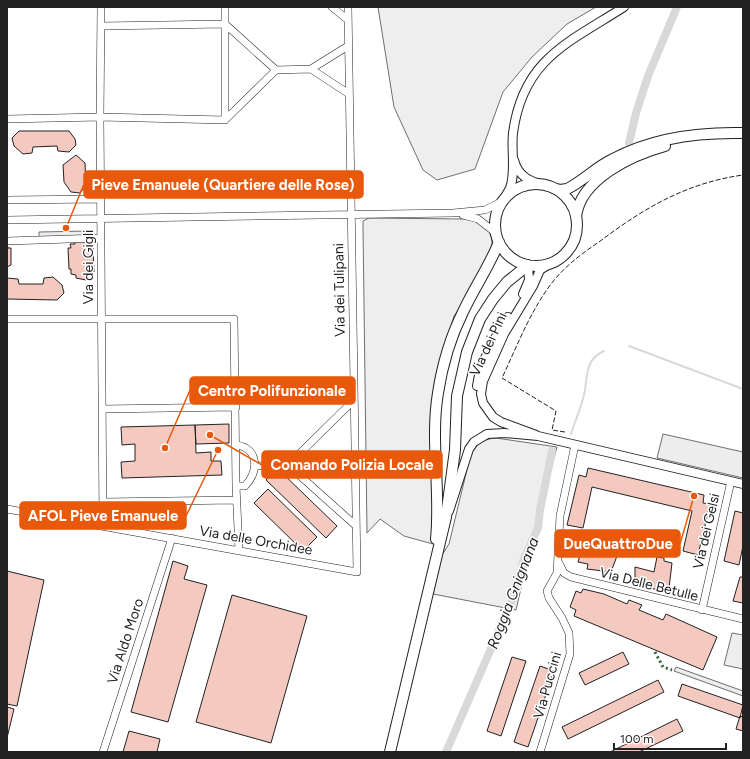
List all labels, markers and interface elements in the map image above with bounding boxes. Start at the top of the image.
callout: Pieve Emanuele (Quartiere delle Rose) [84,171,363,198]
text: Pieve Emanuele (Quartiere delle Rose) [91,176,355,194]
street label: Via dei Gigli [80,230,97,304]
street label: Via dei Tulipani [330,243,349,337]
street label: Via dei Pini [466,310,511,379]
callout: Centro Polifunzionale [190,377,355,404]
text: Centro Polifunzionale [198,382,347,400]
callout: Comando Polizia Locale [262,451,442,478]
text: Comando Polizia Locale [270,456,434,474]
street label: Via dei Gelsi [690,492,723,571]
callout: AFOL Pieve Emanuele [20,502,186,529]
text: AFOL Pieve Emanuele [28,507,179,525]
street label: Via delle Orchidee [198,522,314,559]
callout: DueQuattroDue [555,530,680,557]
water label: Roggia Gnignana [483,534,543,651]
text: DueQuattroDue [563,535,673,553]
street label: Via Delle Betulle [598,564,700,605]
street label: Via Aldo Moro [104,596,147,686]
street label: Via Puccini [530,650,565,721]
scale bar [614,725,726,751]
text: 100 m [620,732,654,746]

